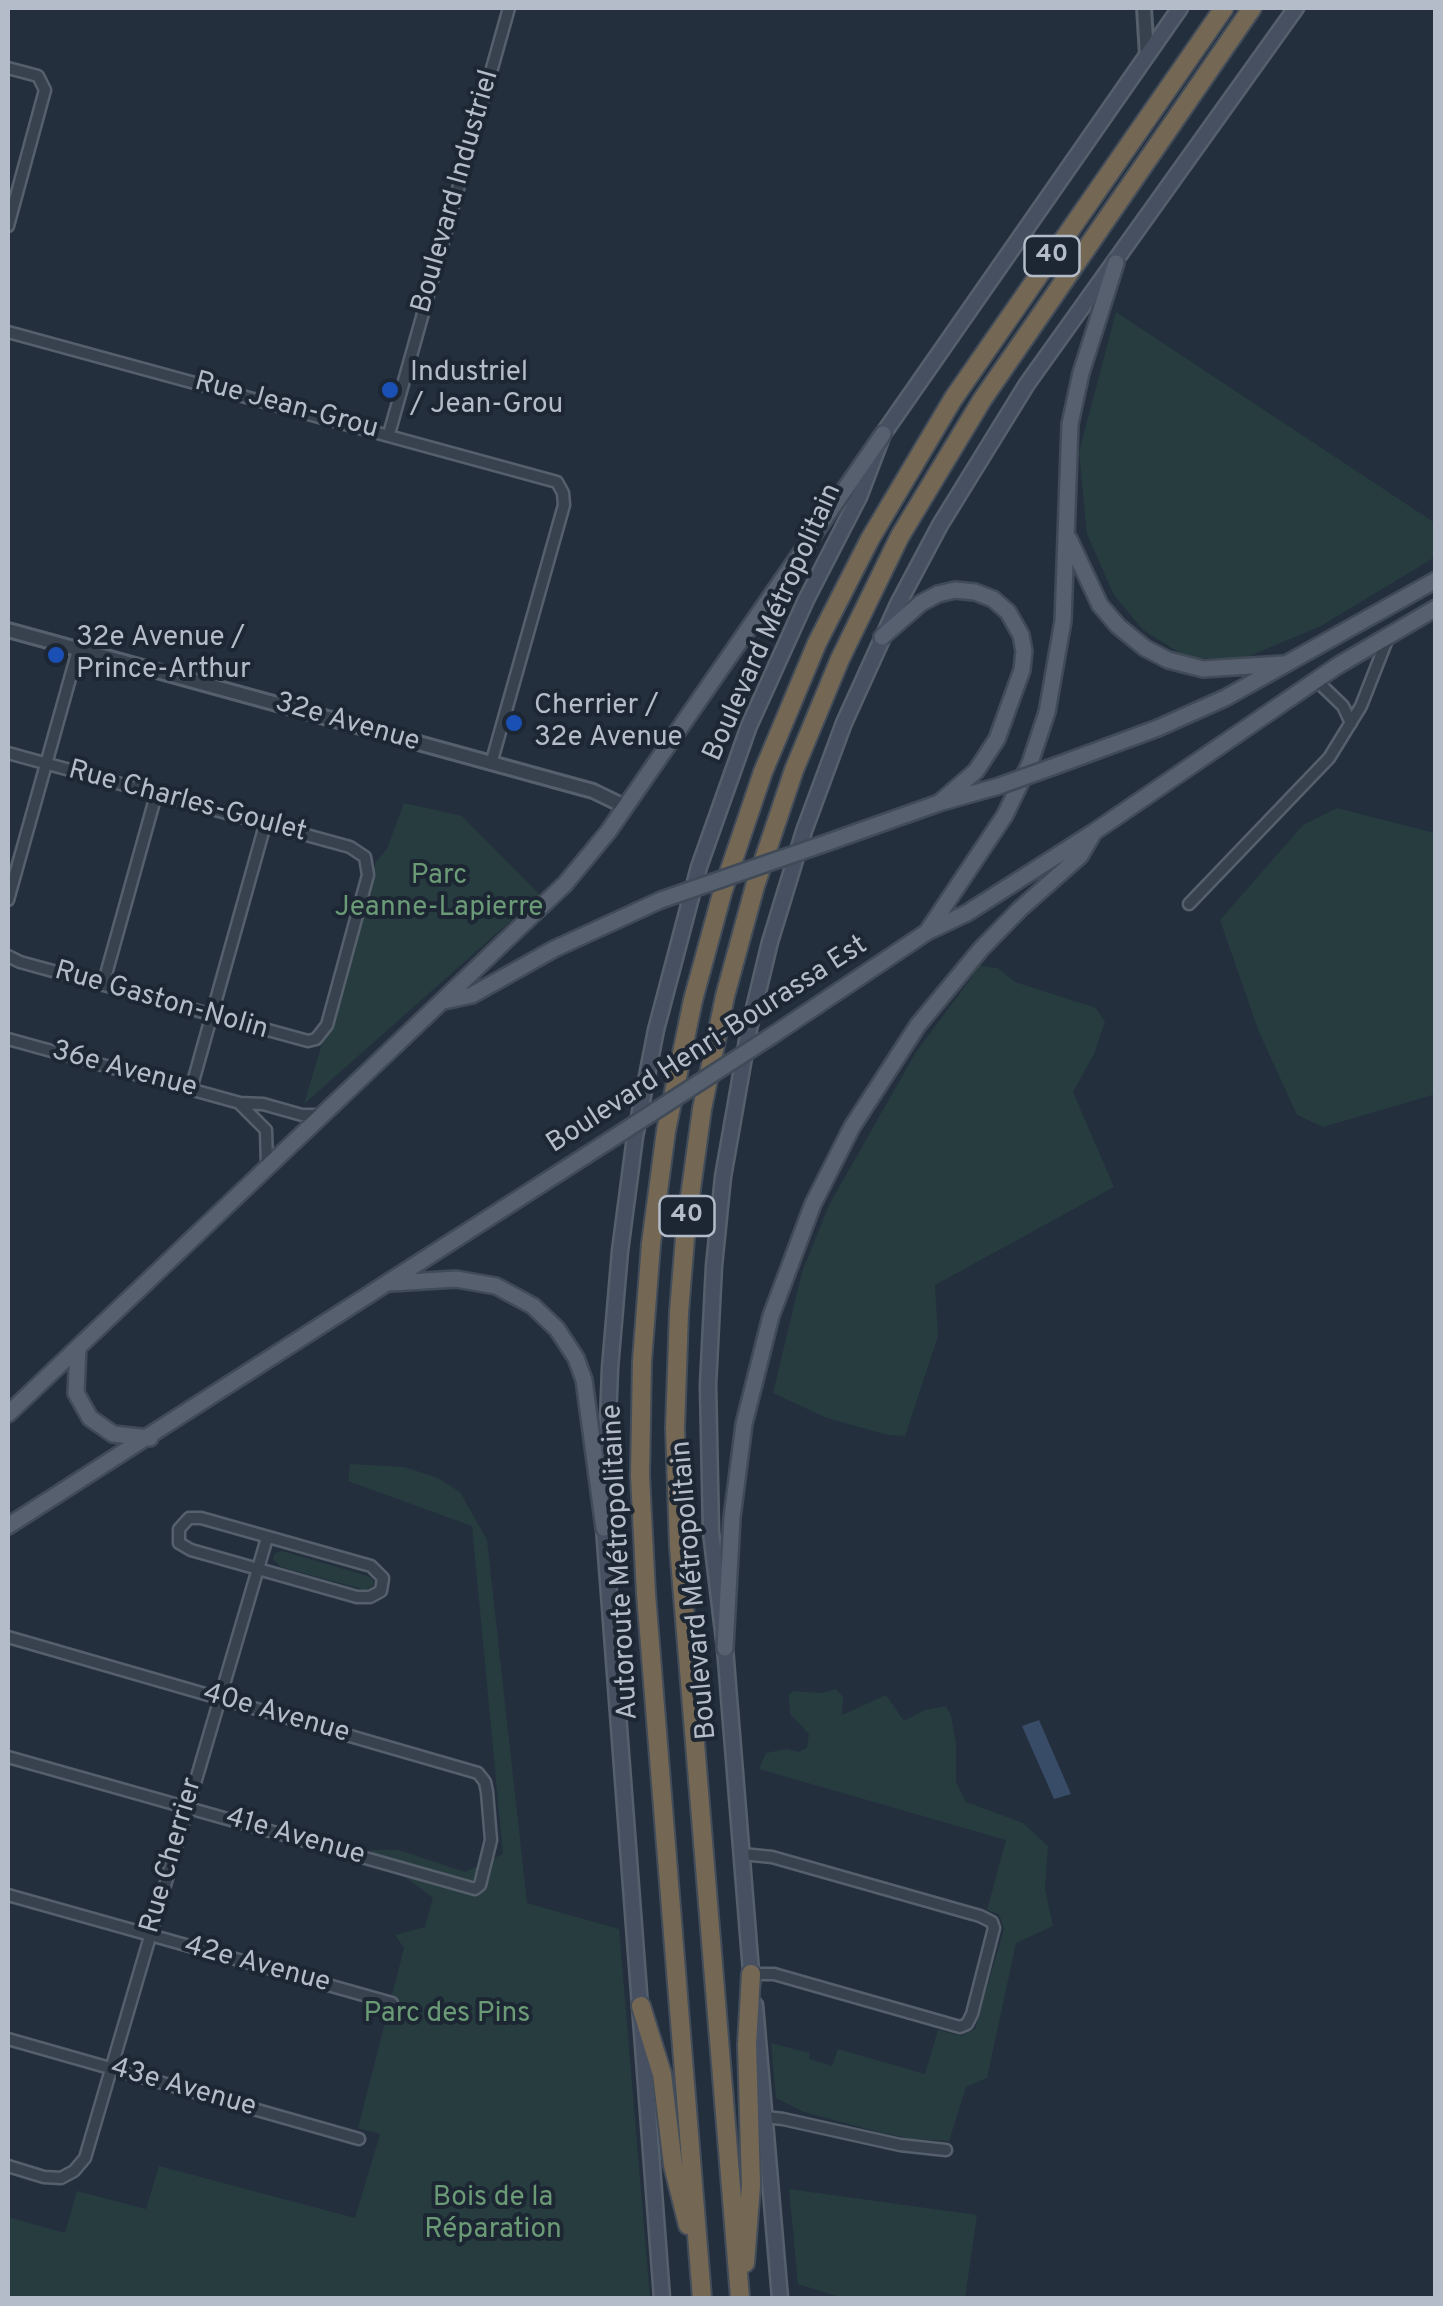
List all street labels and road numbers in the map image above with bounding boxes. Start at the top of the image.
street label: Boulevard Industriel [406,67,508,317]
road number: 40 [1024,236,1080,276]
street label: Rue Jean-Grou [191,366,381,448]
street label: Boulevard Métropolitain [698,479,850,767]
street label: 32e Avenue [271,687,423,761]
street label: Rue Charles-Goulet [64,755,310,851]
street label: Boulevard Henri-Bourassa Est [541,930,875,1162]
street label: Rue Gaston-Nolin [50,955,272,1049]
street label: 36e Avenue [48,1036,200,1106]
road number: 40 [660,1196,714,1236]
street label: Autoroute Métropolitaine [597,1403,647,1721]
street label: Boulevard Métropolitain [666,1439,726,1741]
street label: 40e Avenue [199,1678,353,1752]
street label: Rue Cherrier [135,1774,211,1938]
street label: 41e Avenue [222,1802,368,1874]
street label: 42e Avenue [180,1930,334,2002]
street label: 43e Avenue [106,2052,260,2126]

